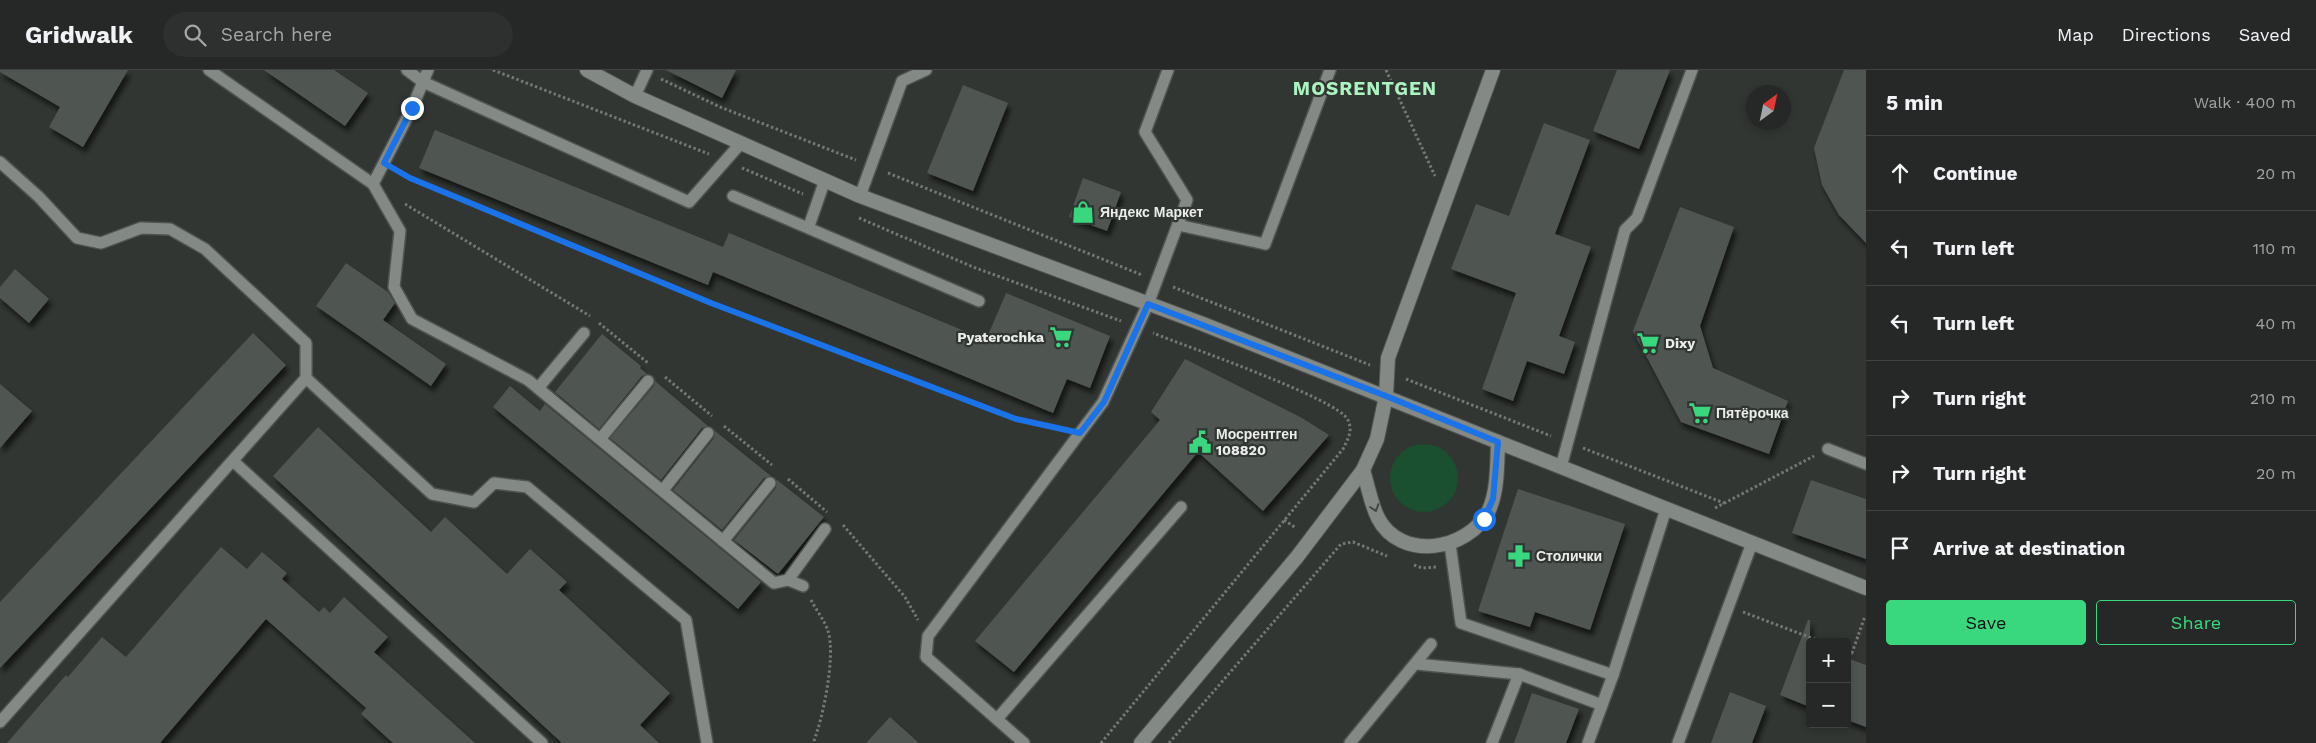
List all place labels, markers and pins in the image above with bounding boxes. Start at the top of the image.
shop icon: Яндекс Маркет [1070,199,1096,225]
place label: Яндекс Маркет [1100,204,1204,220]
supermarket icon: Pyaterochka [1048,324,1074,350]
place label: Pyaterochka [957,329,1045,345]
supermarket icon: Dixy [1635,330,1661,356]
place label: Dixy [1665,335,1695,351]
supermarket icon: Пятёрочка [1687,400,1713,426]
place label: Пятёрочка [1716,405,1789,421]
place label: Мосрентген 108820 [1216,426,1298,458]
public building icon: Мосрентген 108820 [1187,429,1213,455]
pharmacy icon: Столички [1506,543,1532,569]
place label: Столички [1536,548,1602,564]

